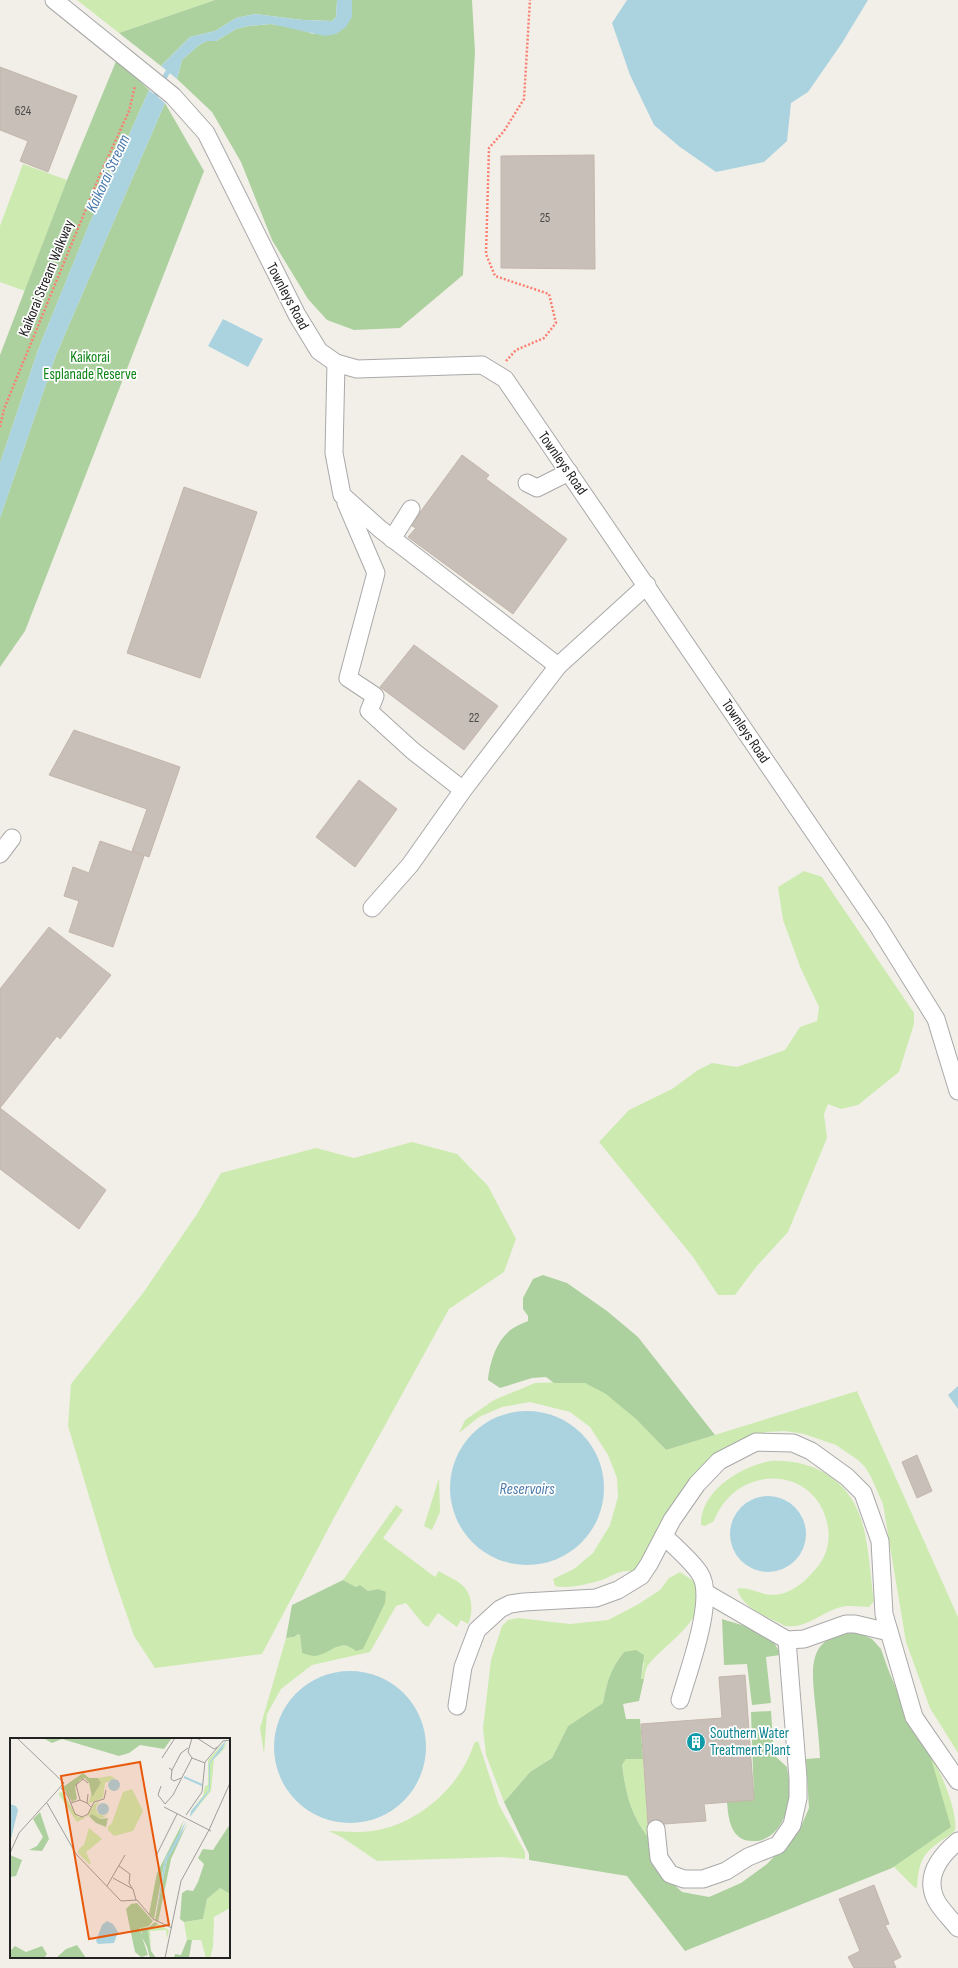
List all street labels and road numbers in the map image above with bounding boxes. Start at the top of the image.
street label: Kaikorai Stream Walkway [14,217,79,339]
street label: Townleys Road [262,259,313,333]
street label: Townleys Road [534,428,591,499]
street label: Townleys Road [717,696,774,767]

